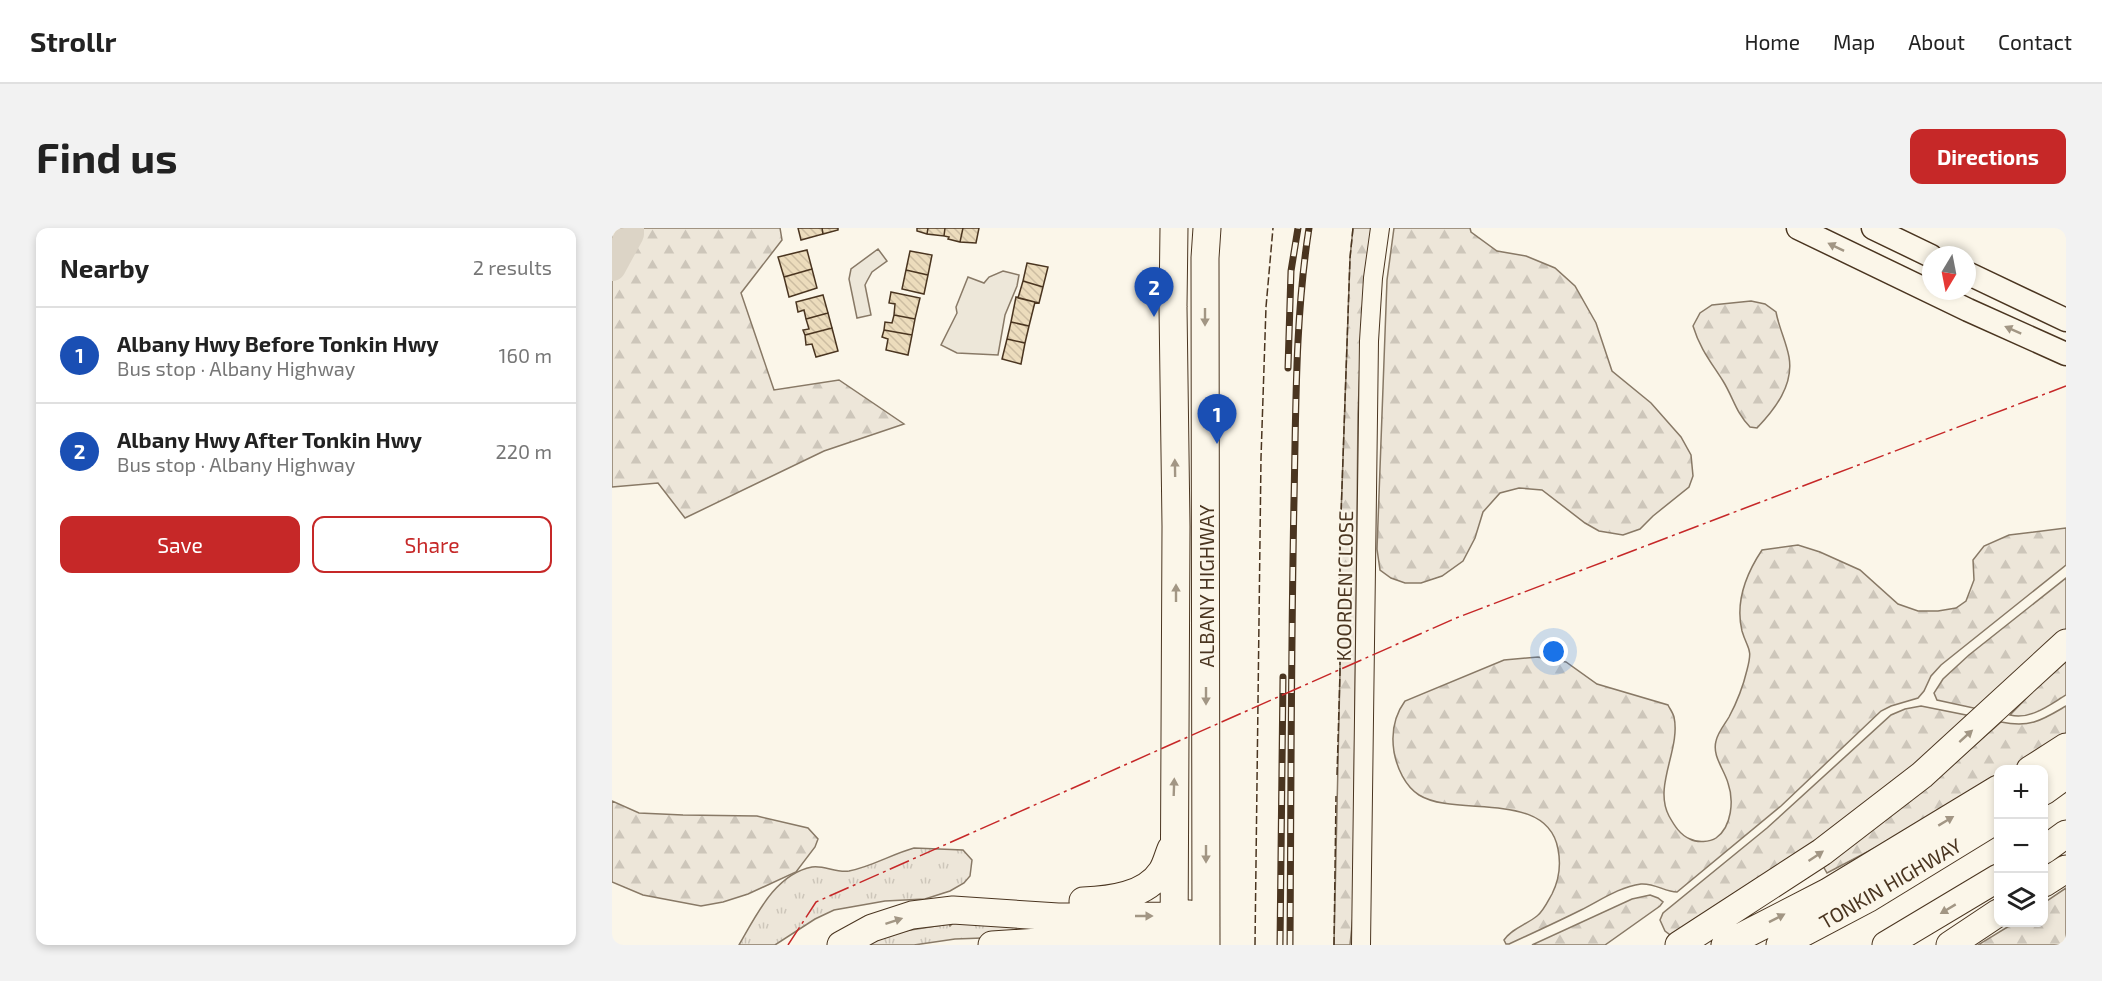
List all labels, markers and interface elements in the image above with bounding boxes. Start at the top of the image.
text: Strollr [30,24,116,58]
text: Home [1744,29,1800,54]
text: Map [1833,29,1875,54]
text: About [1908,29,1965,54]
text: Contact [1998,29,2072,54]
button: Directions [1910,129,2066,184]
text: Find us [36,131,178,181]
one-way arrow [1828,242,1845,251]
north arrow [1922,246,1976,300]
text: Nearby [60,252,149,283]
text: 2 results [473,255,552,279]
pin: 2 [1134,268,1174,317]
one-way arrow [1200,307,1210,326]
one-way arrow [2004,325,2021,334]
text: Albany Hwy Before Tonkin Hwy [117,330,439,356]
text: 1 [75,343,84,367]
text: 160 m [499,343,552,367]
text: Bus stop · Albany Highway [117,356,355,380]
pin: 1 [1198,394,1236,444]
text: Albany Hwy After Tonkin Hwy [117,426,422,452]
text: 2 [74,439,85,463]
text: 220 m [495,439,552,463]
text: Bus stop · Albany Highway [117,452,355,476]
one-way arrow [1170,458,1180,477]
street label: ALBANY HIGHWAY [1194,504,1218,667]
street label: KOORDEN CLOSE [1331,510,1357,662]
button: Save [60,516,300,573]
button: Share [312,516,552,573]
one-way arrow [1171,583,1181,602]
your location [1539,637,1568,666]
one-way arrow [1202,686,1211,705]
one-way arrow [1958,729,1973,743]
map controls [1994,765,2048,927]
button: + [1994,765,2048,819]
one-way arrow [1170,778,1179,797]
one-way arrow [1938,816,1954,827]
button: − [1994,819,2048,873]
street label: TONKIN HIGHWAY [1815,832,1966,933]
one-way arrow [1201,844,1211,863]
one-way arrow [1808,851,1824,862]
button: layers [1994,873,2048,927]
one-way arrow [1940,903,1956,914]
one-way arrow [1134,911,1153,921]
one-way arrow [1768,914,1785,923]
one-way arrow [885,916,903,925]

